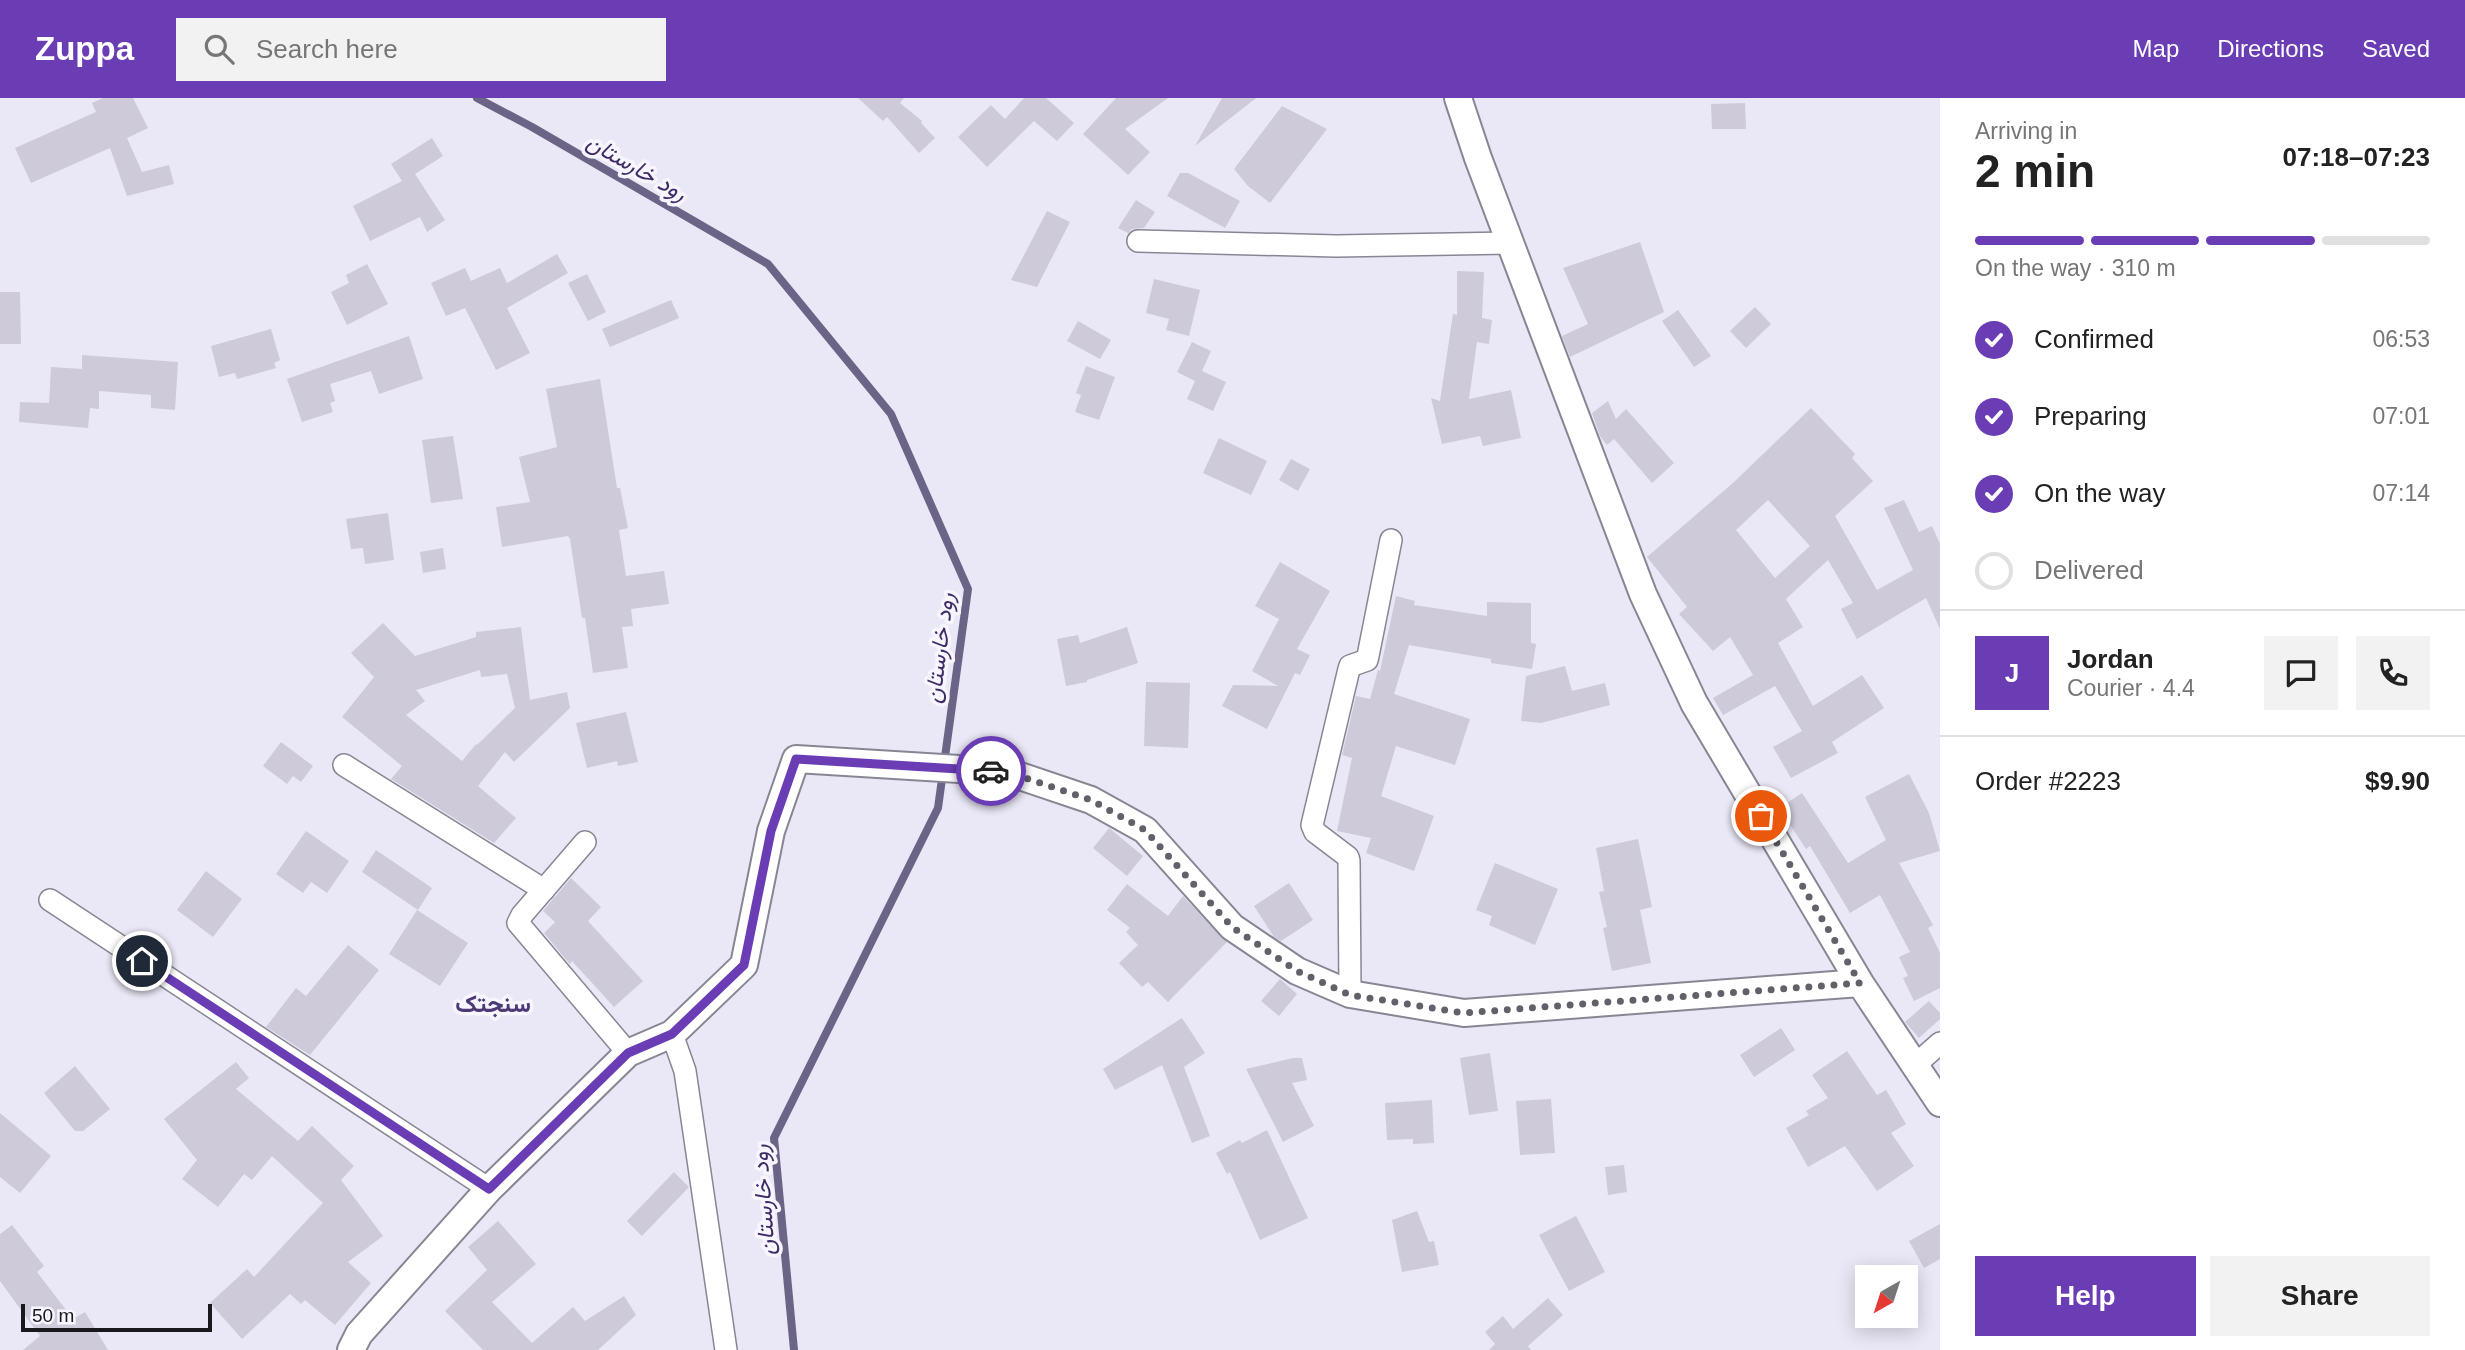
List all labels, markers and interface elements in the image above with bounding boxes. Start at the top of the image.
search box [176,18,666,81]
text: Zuppa [35,30,134,67]
icon: search [200,30,238,68]
text: Search here [256,34,398,64]
text: Map [2133,35,2179,62]
text: Directions [2217,35,2324,62]
text: Saved [2362,35,2430,62]
text: Arriving in [1975,118,2077,144]
water label: رود خارستان [581,128,692,208]
text: 07:18–07:23 [2283,142,2430,172]
text: 2 min [1975,145,2095,197]
text: On the way · 310 m [1975,255,2176,281]
icon: check [1975,321,2013,359]
text: Confirmed [2034,324,2154,354]
text: 06:53 [2372,326,2430,352]
icon: check [1975,398,2013,436]
text: Preparing [2034,401,2147,431]
text: 07:01 [2372,403,2430,429]
icon: check [1975,475,2013,513]
text: On the way [2034,478,2166,508]
text: 07:14 [2372,480,2430,506]
text: Delivered [2034,555,2144,585]
water label: رود خارستان [919,591,961,705]
button: chat [2264,636,2338,710]
button: phone [2356,636,2430,710]
text: Jordan [2067,644,2154,674]
text: J [2005,658,2019,688]
text: Courier · 4.4 [2067,675,2195,701]
courier [956,736,1026,806]
icon: car [972,752,1010,790]
text: Order #2223 [1975,766,2121,796]
text: $9.90 [2365,766,2430,796]
pin [1731,786,1791,846]
icon: bag [1742,797,1780,835]
pin [112,931,172,991]
icon: home [123,942,161,980]
district label: سنجتک [455,990,531,1018]
water label: رود خارستان [746,1143,782,1256]
button: Help [1975,1256,2196,1336]
button: Share [2210,1256,2430,1336]
north arrow [1855,1265,1918,1328]
map controls [1855,1265,1918,1328]
scale bar [21,1301,212,1333]
text: 50 m [32,1305,74,1326]

